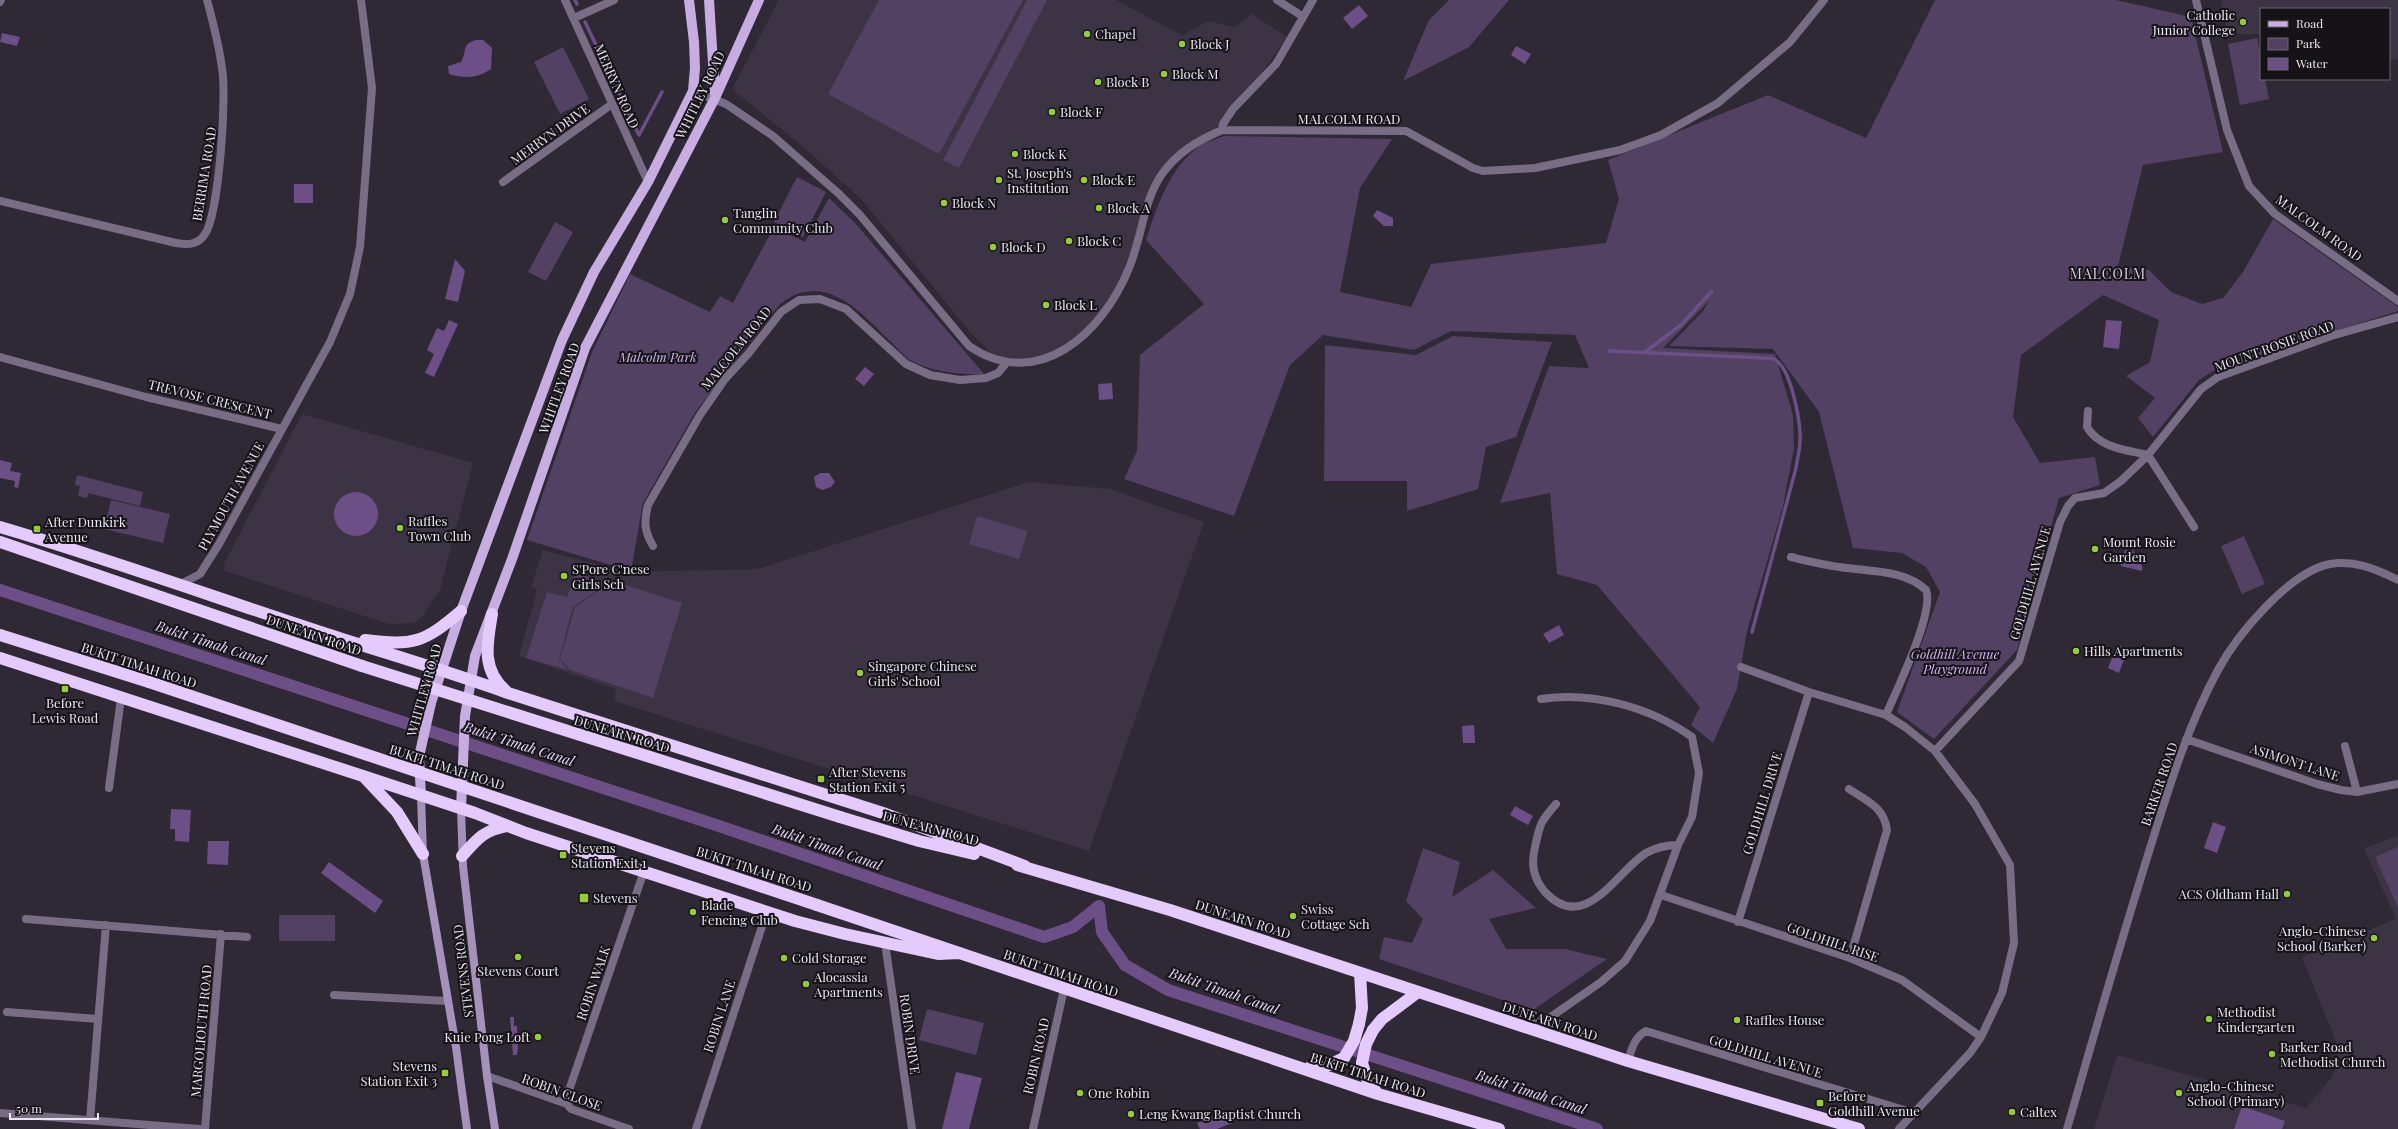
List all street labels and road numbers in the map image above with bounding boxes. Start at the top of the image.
street label: MERRYN ROAD [591,41,644,131]
street label: WHITLEY ROAD [671,48,728,142]
street label: MERRYN DRIVE [507,99,593,168]
street label: MALCOLM ROAD [1298,110,1400,127]
street label: BERRIMA ROAD [188,126,219,222]
street label: MALCOLM ROAD [2273,191,2366,265]
street label: MALCOLM ROAD [697,302,775,393]
street label: MOUNT ROSIE ROAD [2212,316,2336,375]
street label: WHITLEY ROAD [534,340,583,436]
street label: TREVOSE CRESCENT [147,375,274,422]
street label: PLYMOUTH AVENUE [194,438,268,553]
street label: GOLDHILL AVENUE [2005,524,2054,642]
street label: DUNEARN ROAD [264,610,364,659]
street label: BUKIT TIMAH ROAD [79,638,199,691]
street label: WHITLEY ROAD [402,642,445,739]
street label: DUNEARN ROAD [572,711,672,756]
street label: ASIMONT LANE [2247,739,2342,784]
street label: BUKIT TIMAH ROAD [387,740,507,793]
street label: BARKER ROAD [2136,740,2181,828]
street label: GOLDHILL DRIVE [1738,749,1785,856]
street label: DUNEARN ROAD [881,806,981,849]
street label: BUKIT TIMAH ROAD [694,842,814,895]
street label: DUNEARN ROAD [1193,895,1293,942]
street label: GOLDHILL RISE [1785,918,1881,965]
street label: STEVENS ROAD [448,924,477,1019]
street label: ROBIN WALK [572,943,613,1022]
street label: BUKIT TIMAH ROAD [1001,945,1121,1000]
street label: MARGOLIOUTH ROAD [186,964,215,1098]
street label: ROBIN LANE [699,977,738,1054]
street label: ROBIN DRIVE [896,993,925,1075]
street label: DUNEARN ROAD [1500,997,1600,1044]
street label: ROBIN ROAD [1018,1016,1053,1096]
street label: GOLDHILL AVENUE [1707,1030,1825,1081]
street label: BUKIT TIMAH ROAD [1308,1048,1428,1101]
street label: ROBIN CLOSE [520,1069,605,1114]

